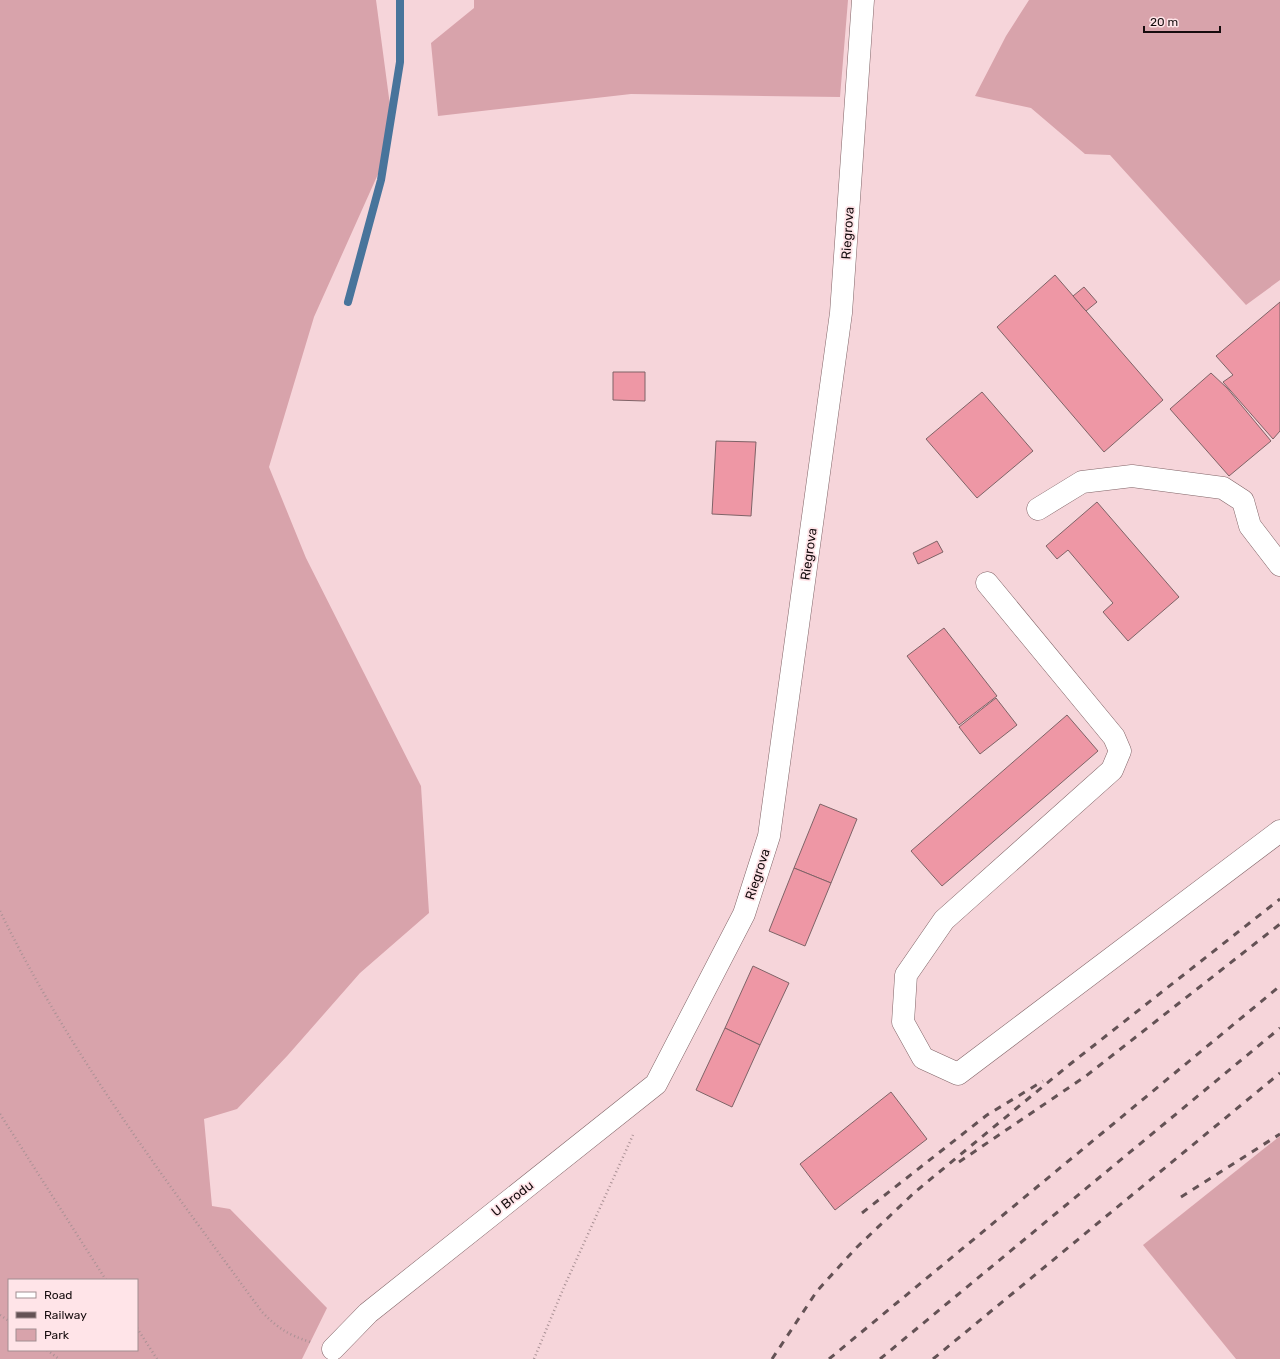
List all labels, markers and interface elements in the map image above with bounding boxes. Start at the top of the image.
scale bar [1144,8,1220,34]
text: 20 m [1150,15,1178,29]
street label: Riegrova [838,206,858,260]
street label: Riegrova [797,527,821,581]
street label: Riegrova [742,847,774,902]
street label: U Brodu [488,1177,536,1219]
legend [8,1279,138,1351]
text: Road [44,1288,72,1302]
text: Railway [44,1308,87,1322]
text: Park [44,1328,70,1342]

